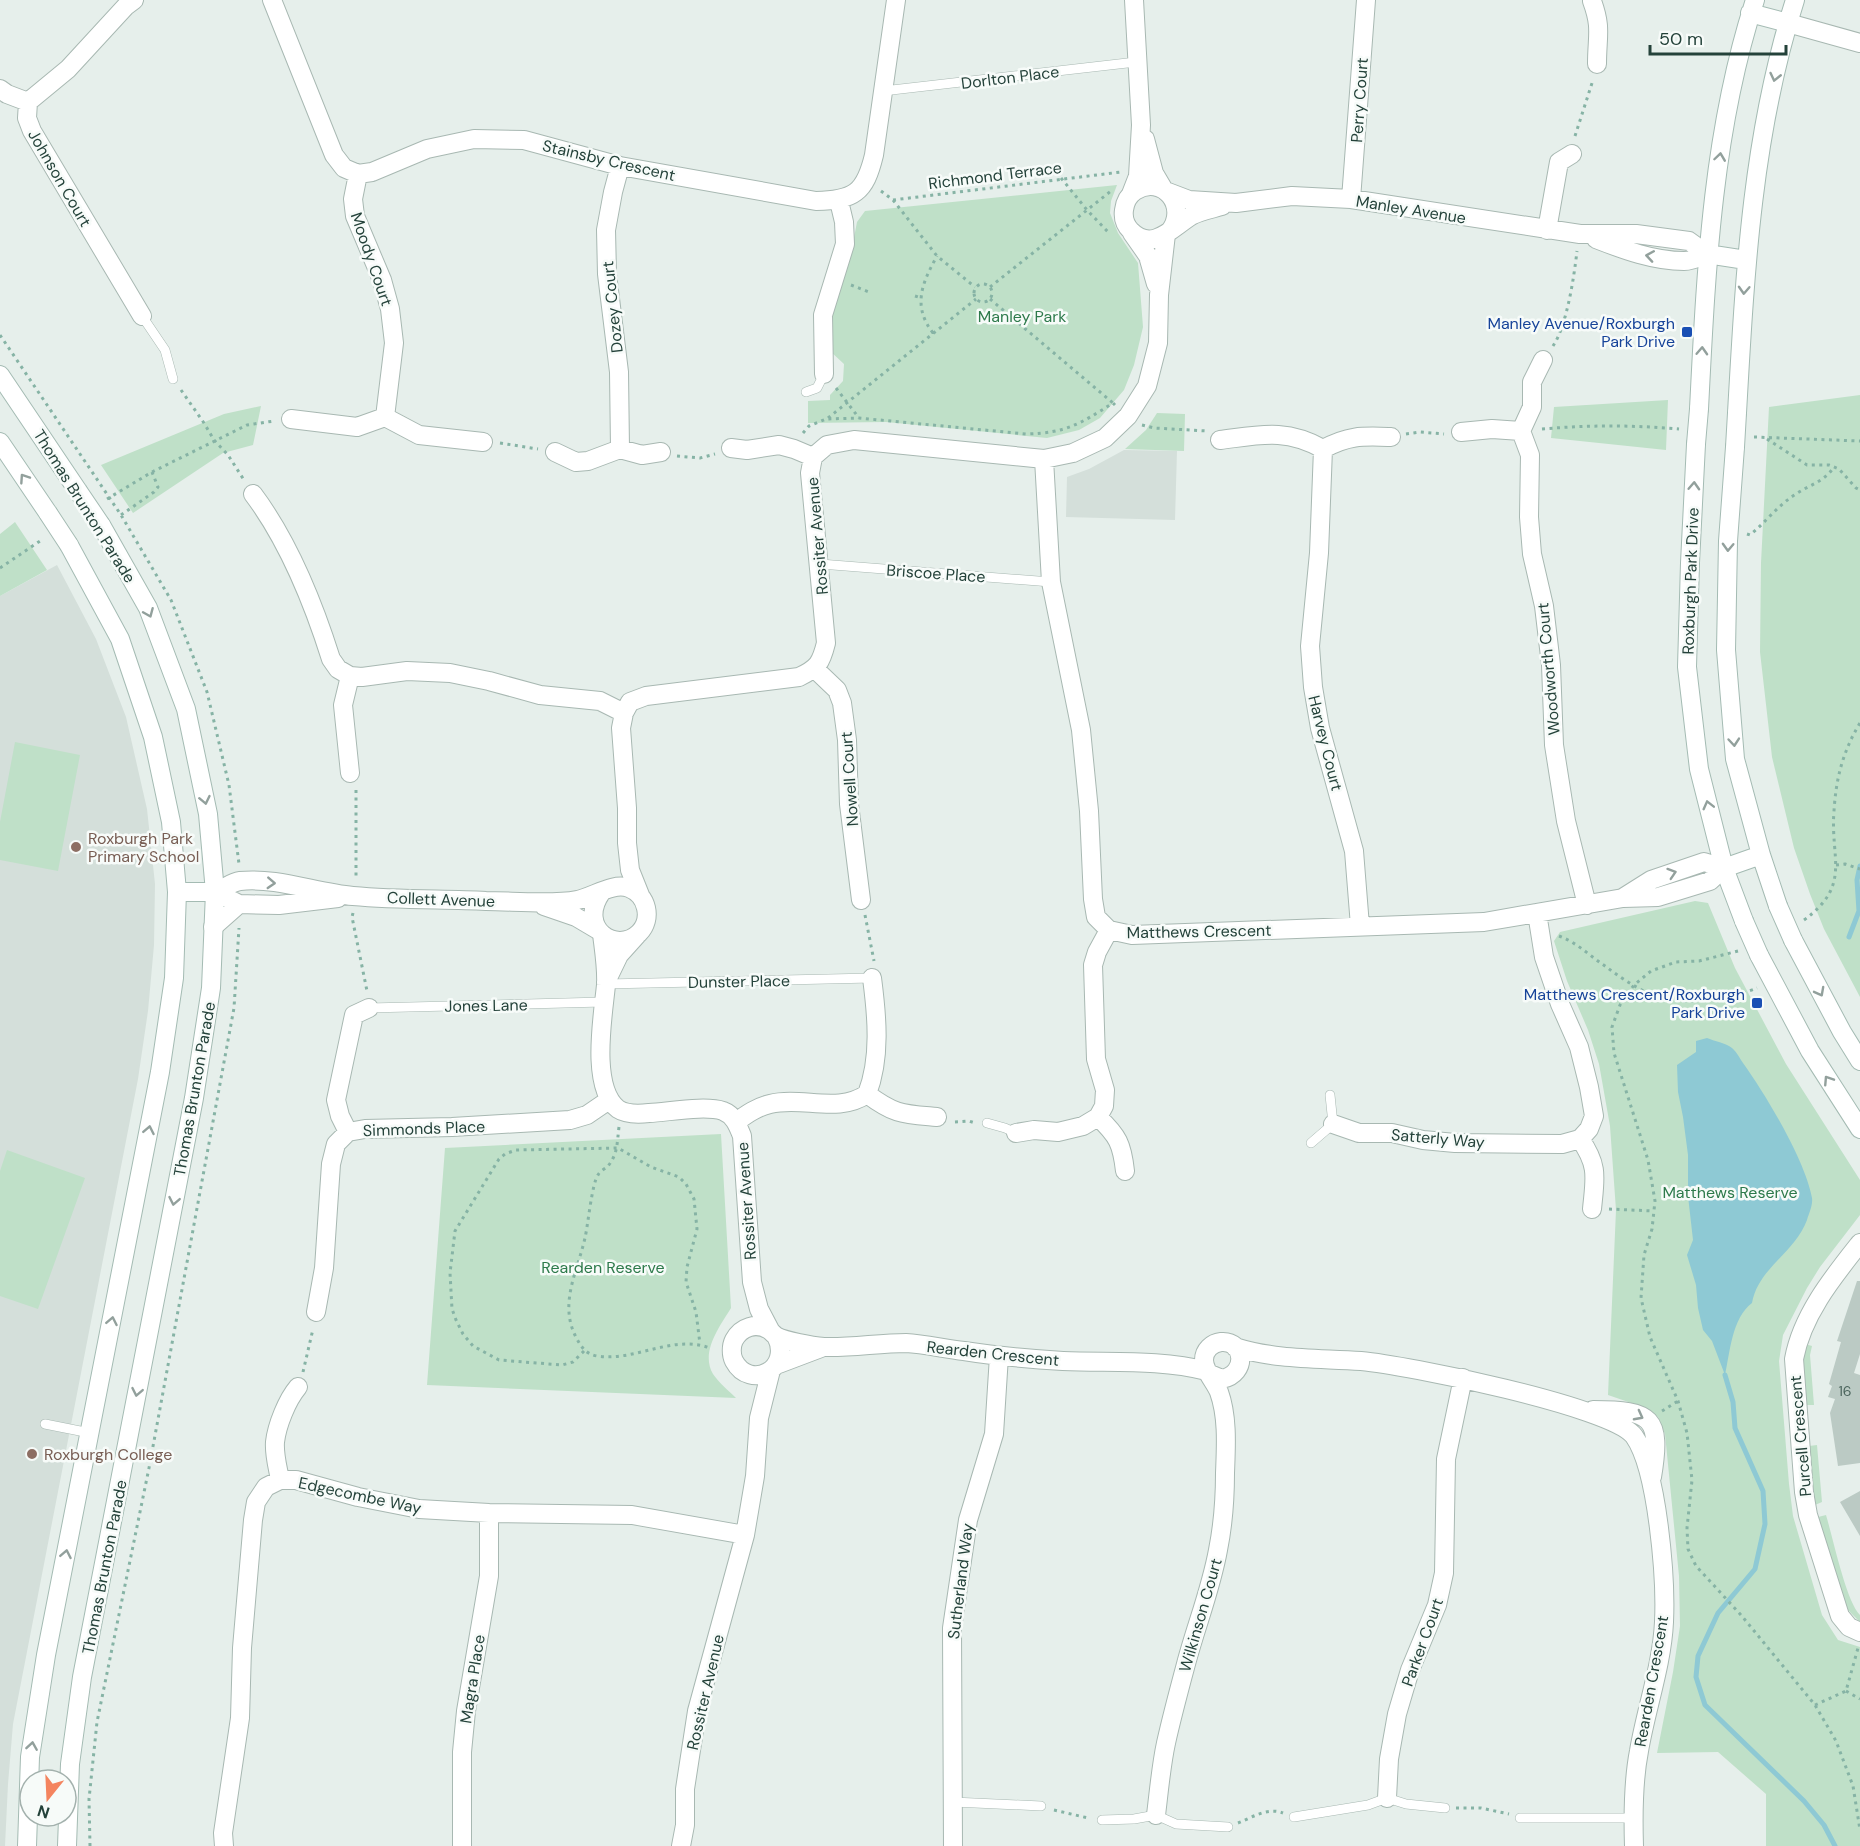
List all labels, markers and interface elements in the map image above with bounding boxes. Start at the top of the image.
scale bar [1650,18,1786,56]
text: 50 m [1659,27,1703,51]
street label: Perry Court [1346,57,1373,143]
street label: Dorlton Place [960,61,1060,94]
one-way arrow [1770,72,1783,82]
street label: Johnson Court [23,126,96,231]
street label: Stainsby Crescent [540,135,677,186]
one-way arrow [1713,152,1725,162]
street label: Richmond Terrace [927,157,1063,194]
street label: Manley Avenue [1354,190,1467,229]
street label: Moody Court [346,209,397,309]
one-way arrow [1646,250,1656,263]
street label: Dozey Court [597,260,628,354]
one-way arrow [1738,286,1751,295]
park label: Manley Park [978,306,1066,327]
place label: Manley Avenue/Roxburgh Park Drive [1487,313,1675,352]
marker: Manley Avenue/Roxburgh Park Drive [1680,325,1694,339]
one-way arrow [1695,347,1708,356]
street label: Thomas Brunton Parade [29,426,140,587]
one-way arrow [20,473,31,484]
street label: Rossiter Avenue [802,476,833,596]
one-way arrow [1687,482,1700,491]
street label: Roxburgh Park Drive [1677,507,1704,655]
one-way arrow [1722,543,1735,552]
street label: Briscoe Place [886,560,986,587]
street label: Woodworth Court [1532,602,1565,736]
one-way arrow [142,607,154,618]
street label: Harvey Court [1303,693,1348,793]
street label: Nowell Court [836,731,863,827]
one-way arrow [1727,737,1740,746]
one-way arrow [197,794,210,804]
one-way arrow [1703,800,1716,810]
place label: Roxburgh Park Primary School [88,828,199,867]
marker: Roxburgh Park Primary School [69,840,83,854]
one-way arrow [1666,868,1677,881]
one-way arrow [267,876,276,889]
street label: Collett Avenue [387,887,495,912]
street label: Matthews Crescent [1126,920,1272,943]
street label: Dunster Place [688,970,790,993]
place label: Matthews Crescent/Roxburgh Park Drive [1524,984,1745,1023]
one-way arrow [1813,986,1824,996]
street label: Jones Lane [444,994,528,1017]
marker: Matthews Crescent/Roxburgh Park Drive [1750,996,1764,1010]
street label: Thomas Brunton Parade [169,1000,220,1178]
one-way arrow [1824,1075,1835,1086]
street label: Simmonds Place [362,1116,486,1141]
street label: Satterly Way [1390,1124,1486,1153]
one-way arrow [142,1125,155,1135]
street label: Rossiter Avenue [732,1141,761,1261]
park label: Matthews Reserve [1662,1182,1798,1203]
one-way arrow [168,1195,181,1205]
park label: Rearden Reserve [541,1257,665,1278]
one-way arrow [104,1316,117,1326]
street label: Rearden Crescent [926,1336,1060,1371]
street label: Purcell Crescent [1785,1374,1816,1497]
house number: 16 [1838,1382,1852,1400]
one-way arrow [131,1387,144,1397]
one-way arrow [1633,1409,1643,1420]
place label: Roxburgh College [44,1444,172,1465]
marker: Roxburgh College [25,1447,39,1461]
street label: Edgecombe Way [297,1472,423,1519]
street label: Thomas Brunton Parade [77,1478,132,1656]
street label: Sutherland Way [943,1522,978,1640]
one-way arrow [59,1549,72,1559]
street label: Wilkinson Court [1174,1556,1227,1674]
street label: Parker Court [1397,1595,1448,1689]
street label: Rearden Crescent [1630,1614,1673,1748]
street label: Rossiter Avenue [682,1632,729,1752]
street label: Magra Place [455,1633,490,1725]
one-way arrow [25,1741,37,1750]
north arrow [18,1768,78,1828]
text: N [35,1800,52,1824]

